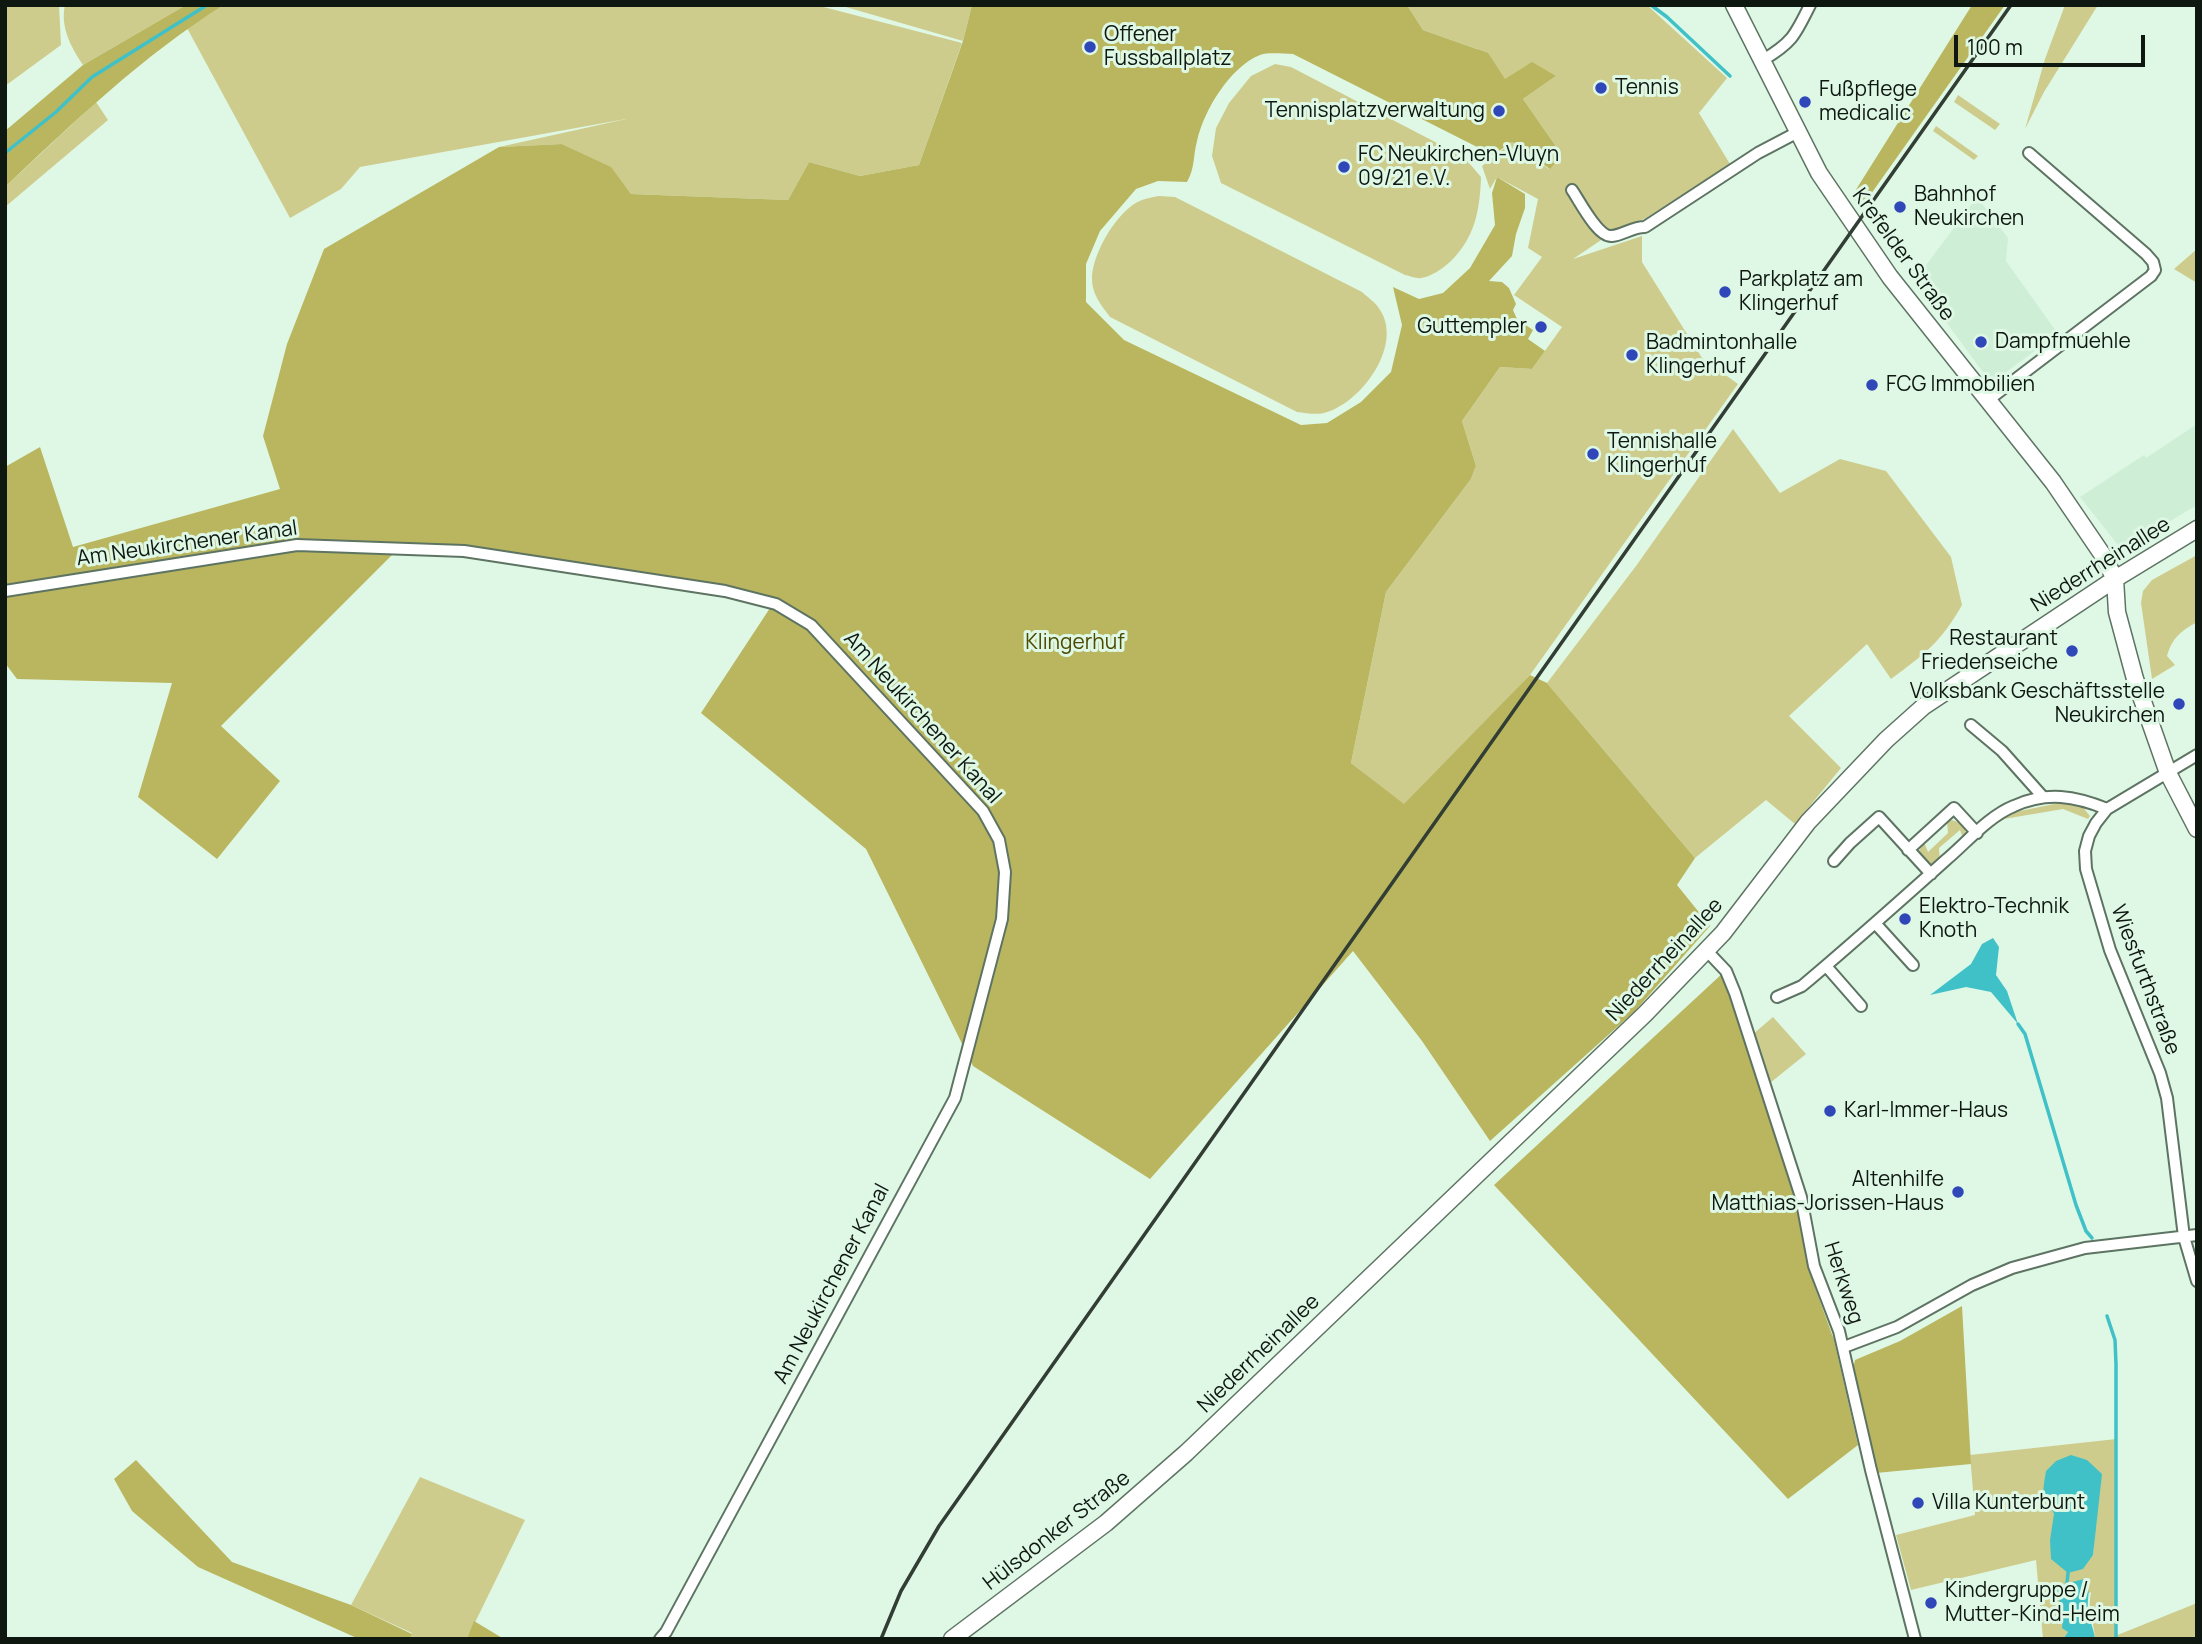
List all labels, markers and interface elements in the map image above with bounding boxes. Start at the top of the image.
scale bar [1957,21,2148,65]
place label: Offener Fussballplatz [1104,22,1232,72]
text: 100 m [1967,33,2023,61]
marker: Offener Fussballplatz [1082,39,1098,55]
place label: Tennis [1615,75,1679,101]
place label: Fußpflege medicalic [1819,77,1917,127]
marker: Tennis [1593,80,1609,96]
marker: Fußpflege medicalic [1797,94,1813,110]
place label: Tennisplatzverwaltung [1265,98,1485,124]
marker: Tennisplatzverwaltung [1491,103,1507,119]
place label: FC Neukirchen-Vluyn 09/21 e.V. [1358,142,1559,192]
marker: FC Neukirchen-Vluyn 09/21 e.V. [1336,159,1352,175]
place label: Bahnhof Neukirchen [1914,182,2024,232]
street label: Krefelder Straße [1846,184,1960,326]
marker: Bahnhof Neukirchen [1892,199,1908,215]
place label: Parkplatz am Klingerhuf [1739,267,1863,317]
marker: Parkplatz am Klingerhuf [1717,284,1733,300]
place label: Guttempler [1417,314,1527,340]
marker: Guttempler [1533,319,1549,335]
place label: Dampfmuehle [1995,329,2131,355]
place label: Badmintonhalle Klingerhuf [1646,330,1797,380]
marker: Dampfmuehle [1973,334,1989,350]
marker: Badmintonhalle Klingerhuf [1624,347,1640,363]
place label: FCG Immobilien [1886,372,2035,398]
marker: FCG Immobilien [1864,377,1880,393]
place label: Tennishalle Klingerhuf [1607,429,1717,479]
marker: Tennishalle Klingerhuf [1585,446,1601,462]
street label: Niederrheinallee [2027,512,2175,618]
street label: Am Neukirchener Kanal [75,516,299,572]
place label: Restaurant Friedenseiche [1921,626,2058,676]
street label: Am Neukirchener Kanal [838,627,1006,809]
park label: Klingerhuf [1025,630,1125,656]
marker: Restaurant Friedenseiche [2064,643,2080,659]
place label: Volksbank Geschäftsstelle Neukirchen [1910,679,2165,729]
marker: Volksbank Geschäftsstelle Neukirchen [2171,696,2187,712]
street label: Niederrheinallee [1601,893,1729,1027]
place label: Elektro-Technik Knoth [1919,894,2069,944]
street label: Wiesfurthstraße [2105,901,2185,1059]
marker: Elektro-Technik Knoth [1897,911,1913,927]
place label: Karl-Immer-Haus [1844,1098,2008,1124]
marker: Karl-Immer-Haus [1822,1103,1838,1119]
place label: Altenhilfe Matthias-Jorissen-Haus [1711,1167,1944,1217]
street label: Am Neukirchener Kanal [769,1180,895,1388]
marker: Altenhilfe Matthias-Jorissen-Haus [1950,1184,1966,1200]
street label: Herkweg [1818,1239,1868,1327]
street label: Niederrheinallee [1193,1290,1325,1418]
street label: Hülsdonker Straße [979,1466,1135,1596]
place label: Villa Kunterbunt [1932,1490,2085,1516]
marker: Villa Kunterbunt [1910,1495,1926,1511]
place label: Kindergruppe / Mutter-Kind-Heim [1945,1578,2120,1628]
marker: Kindergruppe / Mutter-Kind-Heim [1923,1595,1939,1611]

